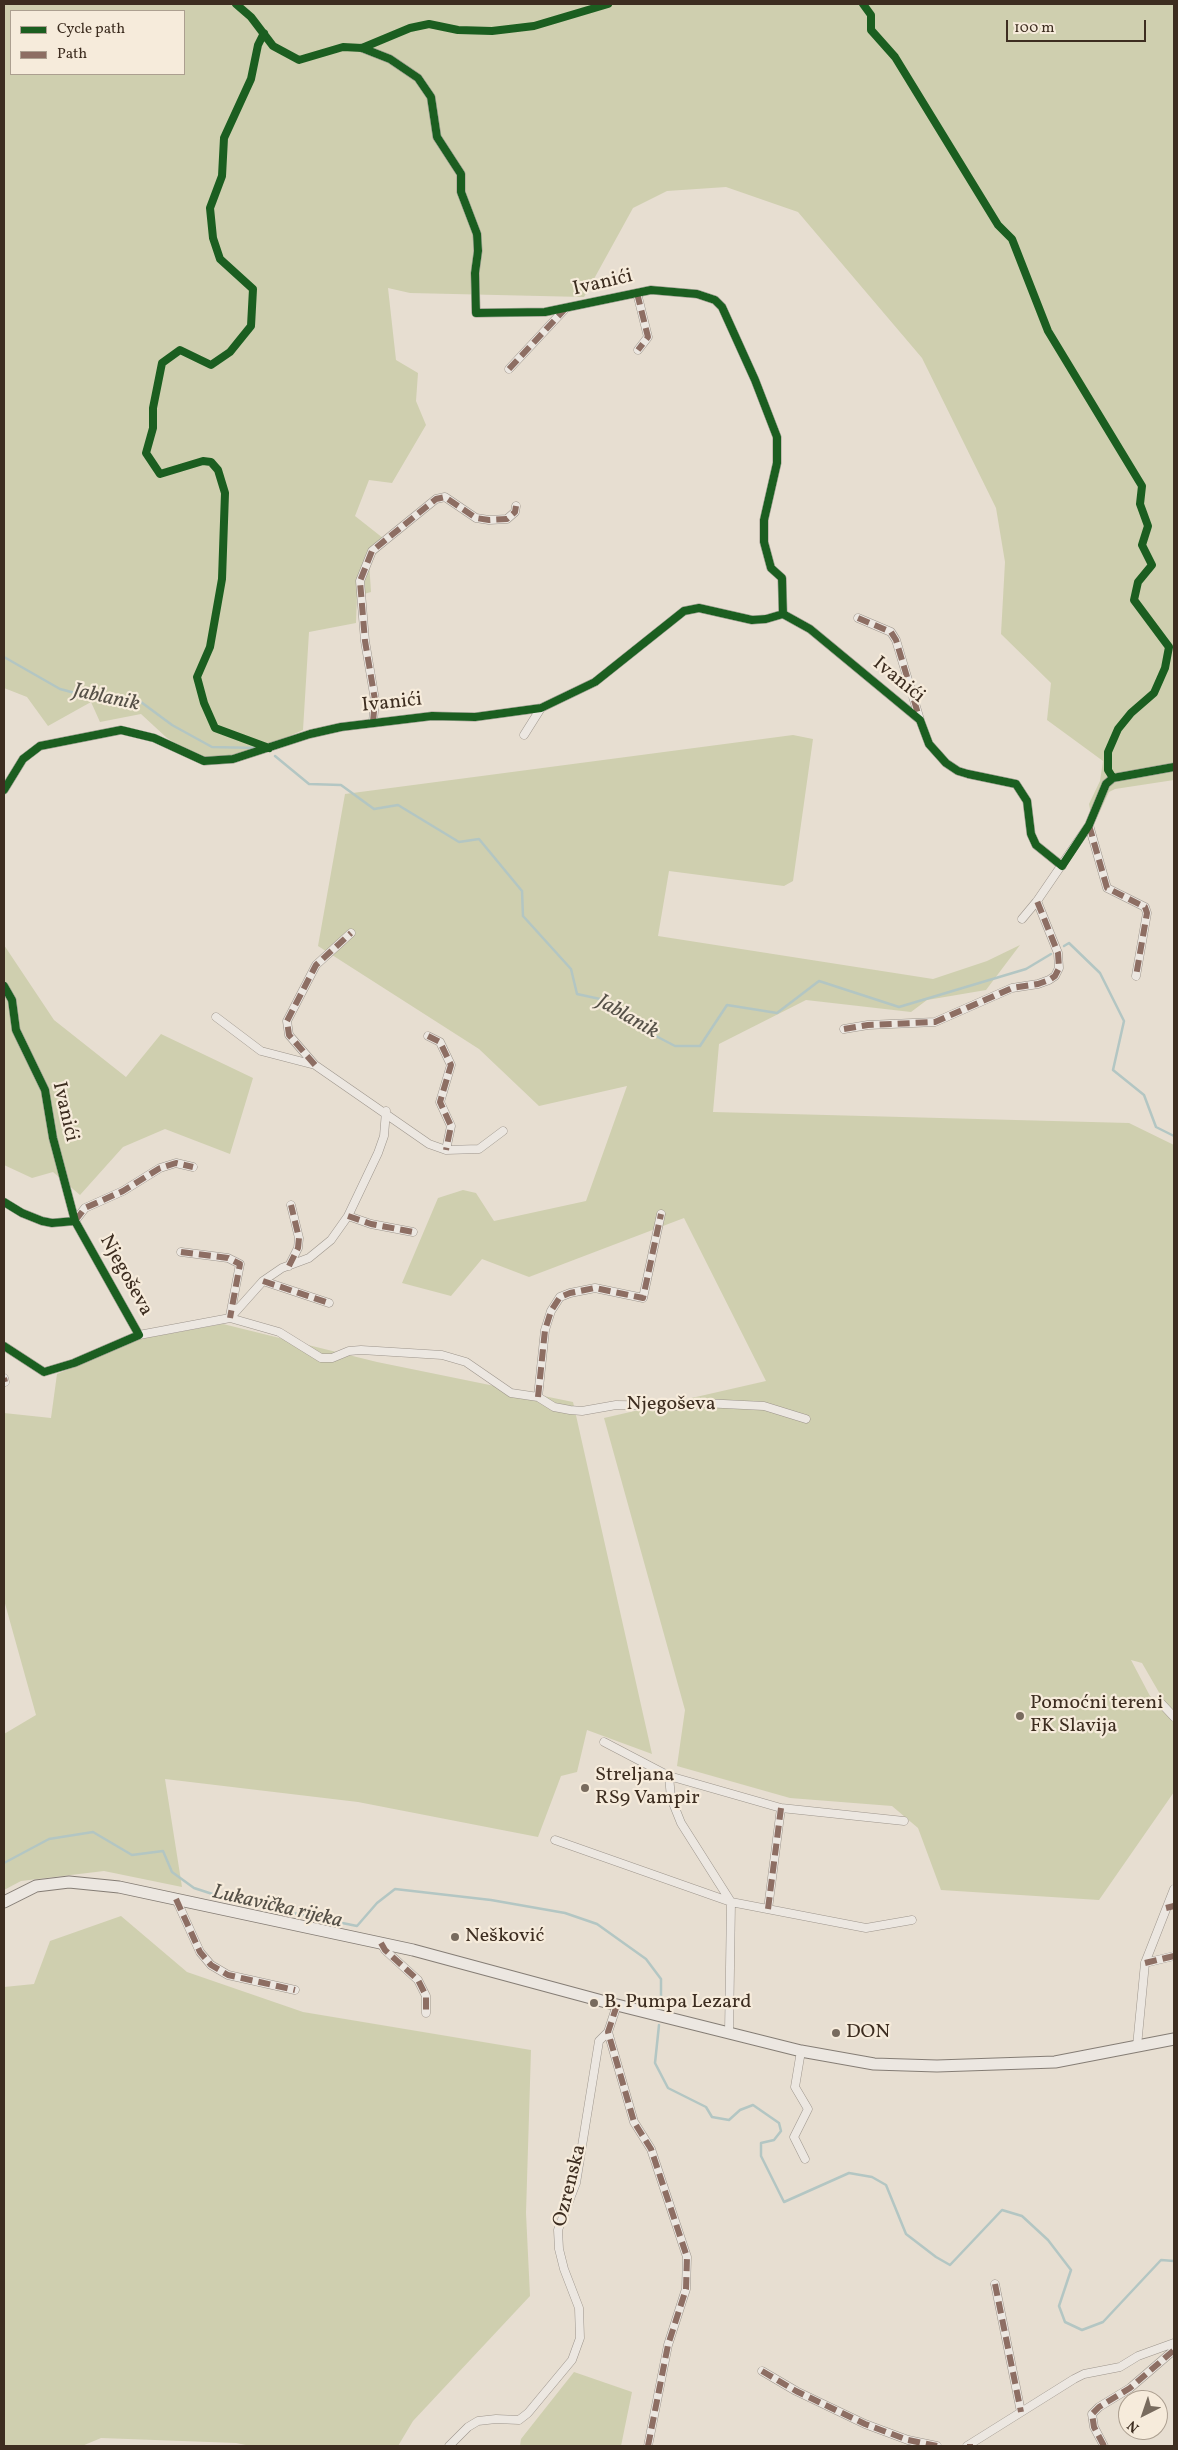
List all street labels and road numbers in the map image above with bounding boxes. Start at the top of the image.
street label: Ivanići [571,266,635,302]
street label: Ivanići [867,653,929,709]
street label: Ivanići [361,689,423,719]
street label: Ivanići [46,1080,82,1144]
street label: Njegoševa [93,1231,157,1321]
street label: Njegoševa [626,1393,716,1417]
street label: Ozrenska [549,2142,593,2230]

